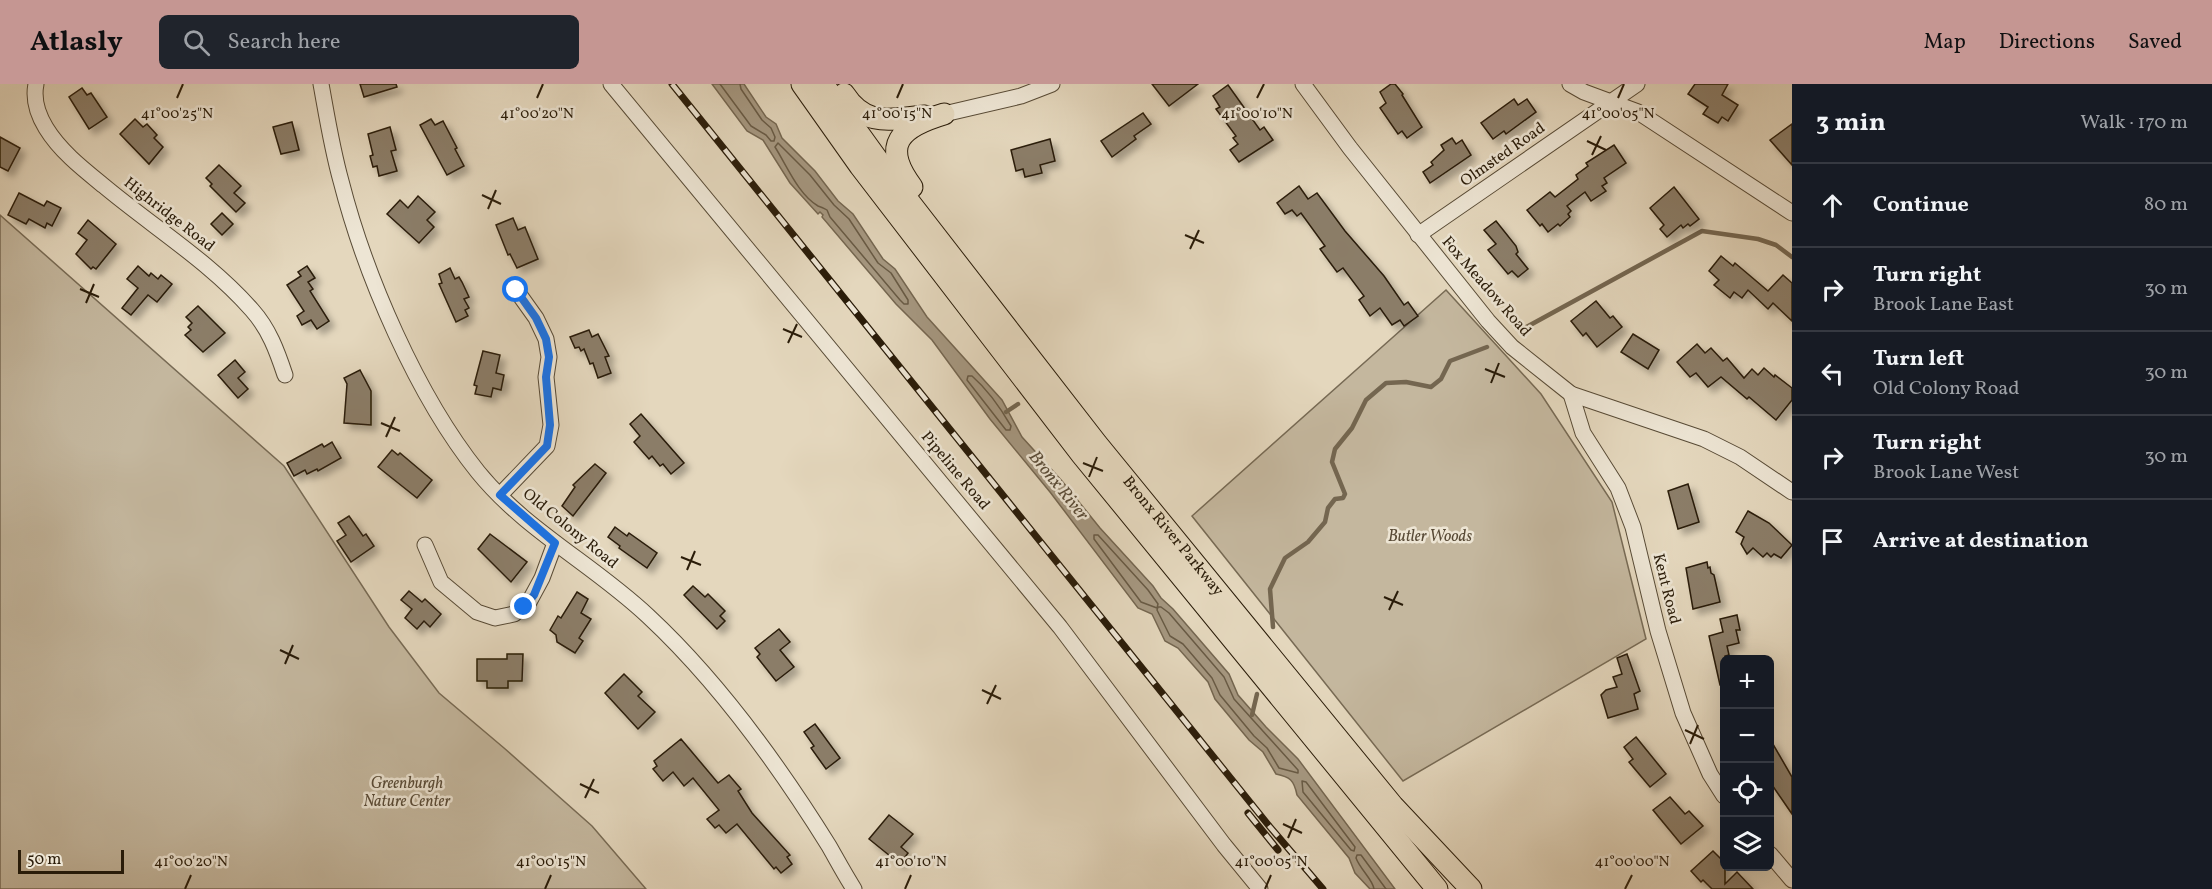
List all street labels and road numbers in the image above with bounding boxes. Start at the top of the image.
street label: Olmsted Road [1456,118,1550,192]
street label: Highridge Road [119,172,219,258]
street label: Fox Meadow Road [1436,232,1536,342]
street label: Pipeline Road [915,427,995,515]
street label: Bronx River Parkway [1117,472,1229,602]
street label: Old Colony Road [518,484,622,574]
street label: Kent Road [1647,551,1685,627]

